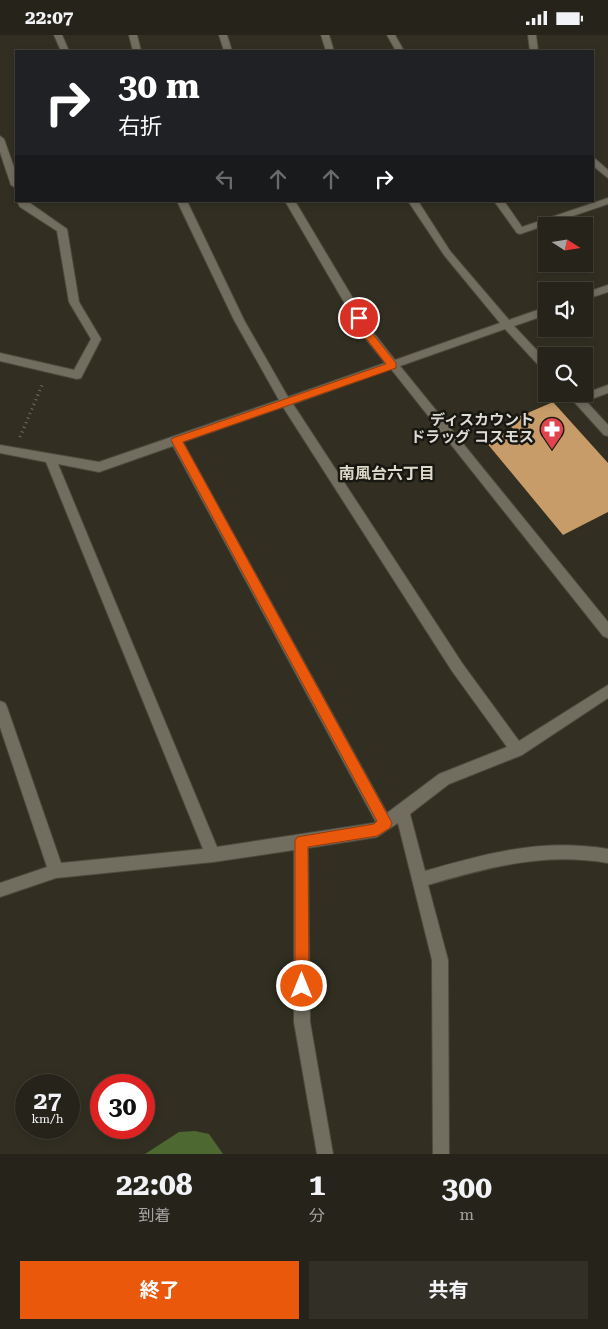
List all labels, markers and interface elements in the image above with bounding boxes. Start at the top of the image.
text: 22:07 [25,6,74,29]
text: 30 m [118,66,200,107]
icon: right [35,70,100,135]
text: 右折 [118,114,162,139]
icon: left [211,165,239,193]
icon: ahead [264,165,292,193]
icon: ahead [317,165,345,193]
icon: right [370,165,398,193]
north arrow [538,217,592,273]
map controls [538,217,593,402]
button: sound [538,282,593,337]
pin [338,297,380,339]
icon: arrive [345,304,373,332]
button: search [538,347,593,402]
place label: ディスカウント ドラッグ コスモス [410,411,534,446]
pharmacy icon: ディスカウント ドラッグ コスモス [539,416,565,450]
district label: 南風台六丁目 [339,464,435,483]
position arrow [275,959,327,1011]
speed limit sign: 30 [90,1074,155,1139]
text: 27 [33,1086,62,1115]
text: km/h [31,1112,64,1126]
text: 22:08 [116,1167,193,1202]
text: 1 [309,1167,326,1202]
text: 300 [442,1170,492,1205]
text: m [459,1205,474,1224]
text: 到着 [138,1206,170,1225]
text: 分 [309,1206,325,1225]
button: 終了 [20,1261,299,1319]
button: 共有 [309,1261,588,1319]

